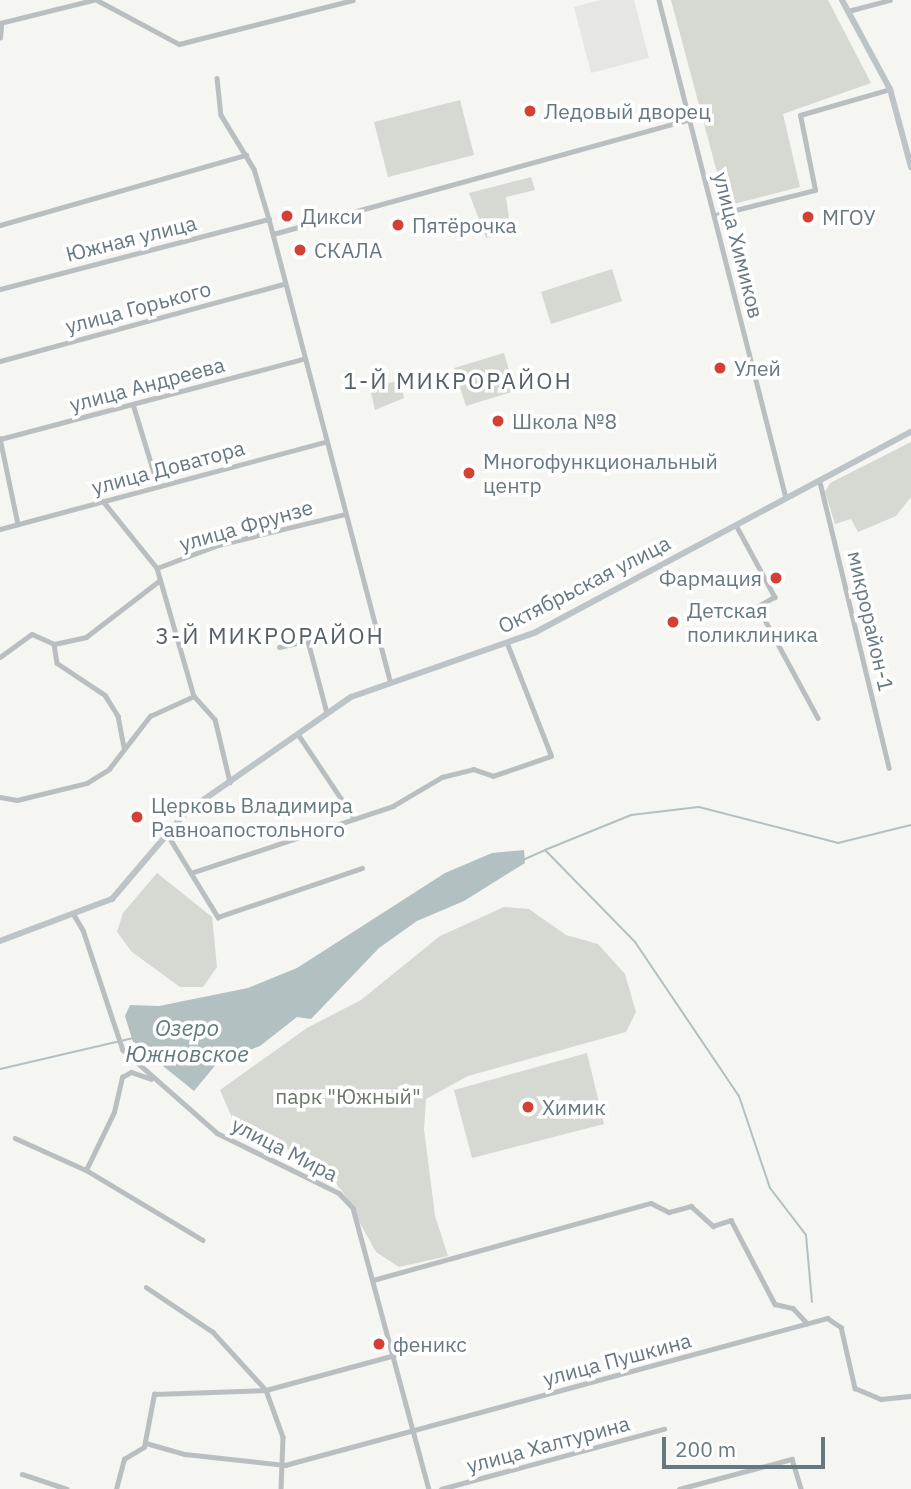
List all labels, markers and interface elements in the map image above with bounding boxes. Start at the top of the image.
place label: Ледовый дворец [544,98,711,124]
marker: Ледовый дворец [522,103,538,119]
street label: улица Химиков [709,169,769,321]
place label: Дикси [301,203,363,229]
place label: МГОУ [822,204,876,230]
marker: Дикси [279,208,295,224]
marker: МГОУ [800,209,816,225]
street label: Южная улица [63,210,199,266]
place label: Пятёрочка [412,212,517,238]
marker: Пятёрочка [390,217,406,233]
place label: СКАЛА [314,237,382,263]
marker: СКАЛА [292,242,308,258]
street label: улица Горького [62,275,214,339]
street label: улица Андреева [67,351,227,417]
place label: Улей [734,355,781,381]
marker: Улей [712,360,728,376]
district label: 1-Й МИКРОРАЙОН [345,366,571,394]
place label: Школа №8 [512,408,617,434]
marker: Школа №8 [490,413,506,429]
street label: улица Доватора [89,434,247,500]
place label: Многофункциональный центр [483,448,718,498]
marker: Многофункциональный центр [461,465,477,481]
street label: улица Фрунзе [176,494,316,556]
street label: Октябрьская улица [494,530,674,638]
street label: микрорайон-1 [843,548,899,694]
place label: Фармация [659,565,762,591]
marker: Фармация [768,570,784,586]
place label: Детская поликлиника [687,597,818,647]
marker: Детская поликлиника [665,614,681,630]
district label: 3-Й МИКРОРАЙОН [157,621,383,649]
place label: Церковь Владимира Равноапостольного [151,792,353,842]
marker: Церковь Владимира Равноапостольного [129,809,145,825]
water label: Озеро Южновское [125,1013,249,1067]
park label: парк "Южный" [275,1083,421,1109]
place label: Химик [542,1094,606,1120]
marker: Химик [520,1099,536,1115]
street label: улица Мира [228,1111,342,1187]
street label: улица Пушкина [540,1327,694,1391]
place label: феникс [393,1331,467,1357]
marker: феникс [371,1336,387,1352]
street label: улица Халтурина [464,1410,632,1478]
scale bar [666,1422,829,1466]
text: 200 m [675,1435,736,1463]

